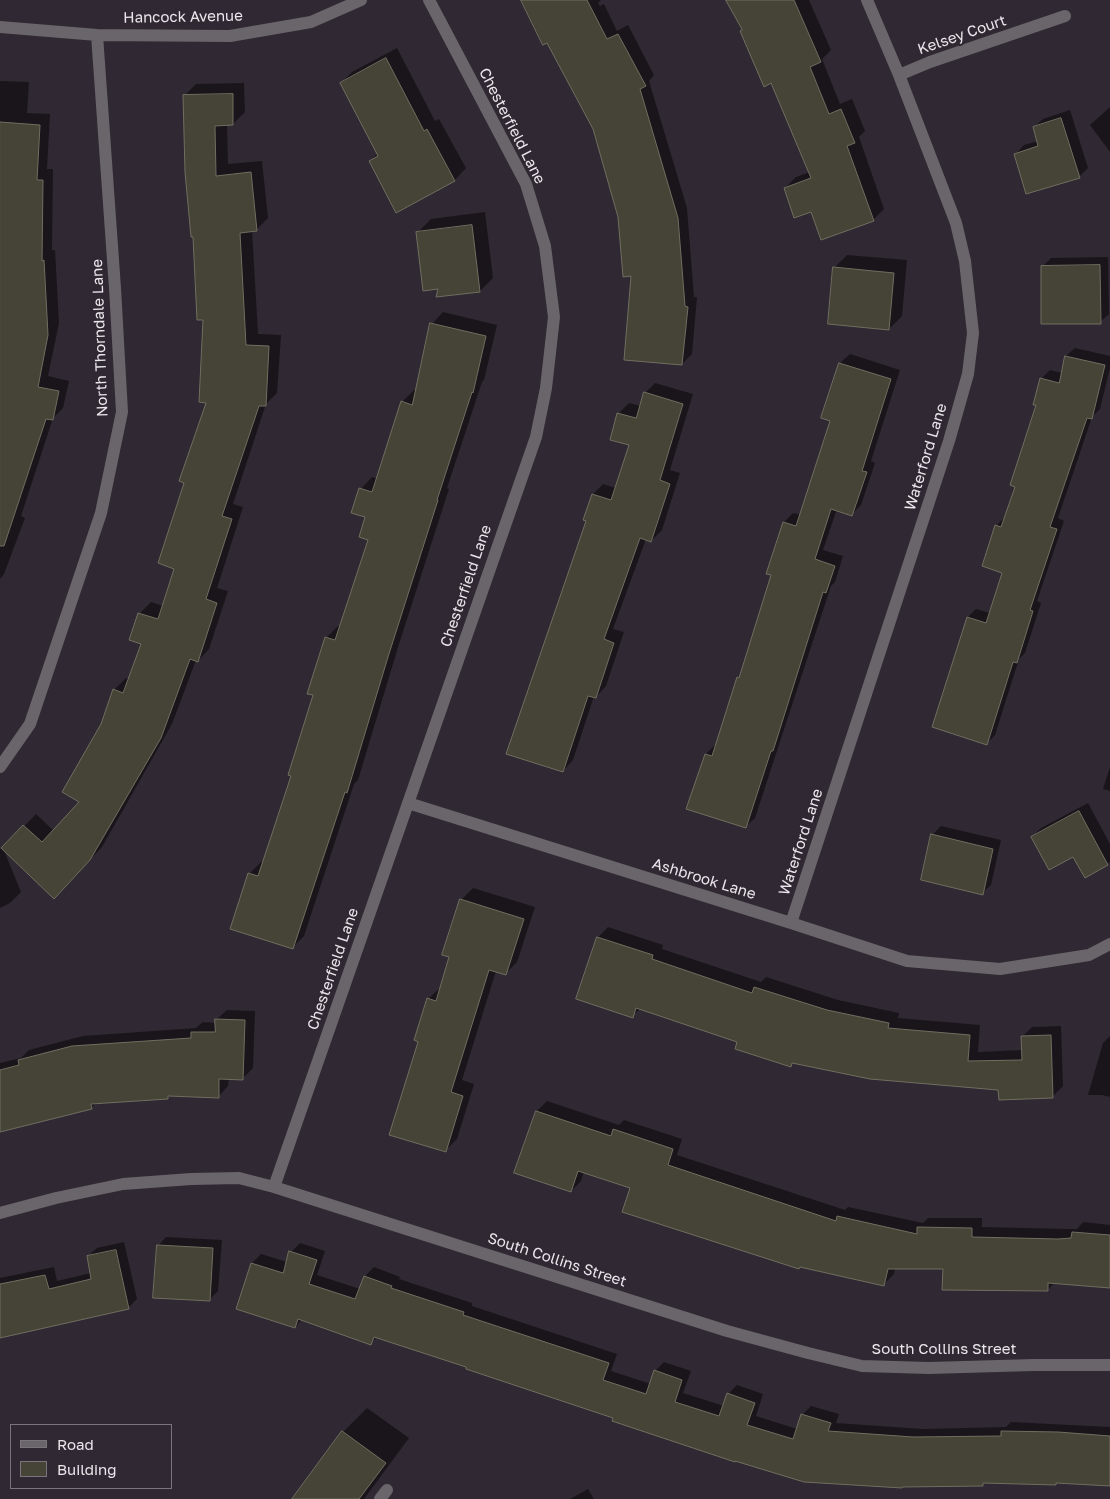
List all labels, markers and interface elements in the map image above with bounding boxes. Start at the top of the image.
street label: Hancock Avenue [123,7,243,27]
street label: Kelsey Court [915,11,1009,59]
street label: Chesterfield Lane [475,65,549,187]
street label: North Thorndale Lane [88,259,112,417]
street label: Waterford Lane [901,401,951,513]
street label: Chesterfield Lane [437,523,495,649]
street label: Waterford Lane [775,786,827,898]
street label: Ashbrook Lane [650,855,758,903]
street label: Chesterfield Lane [304,906,362,1032]
street label: South Collins Street [485,1229,629,1291]
street label: South Collins Street [872,1340,1016,1358]
legend [10,1424,172,1489]
text: Road [57,1435,94,1453]
text: Building [57,1460,117,1478]

